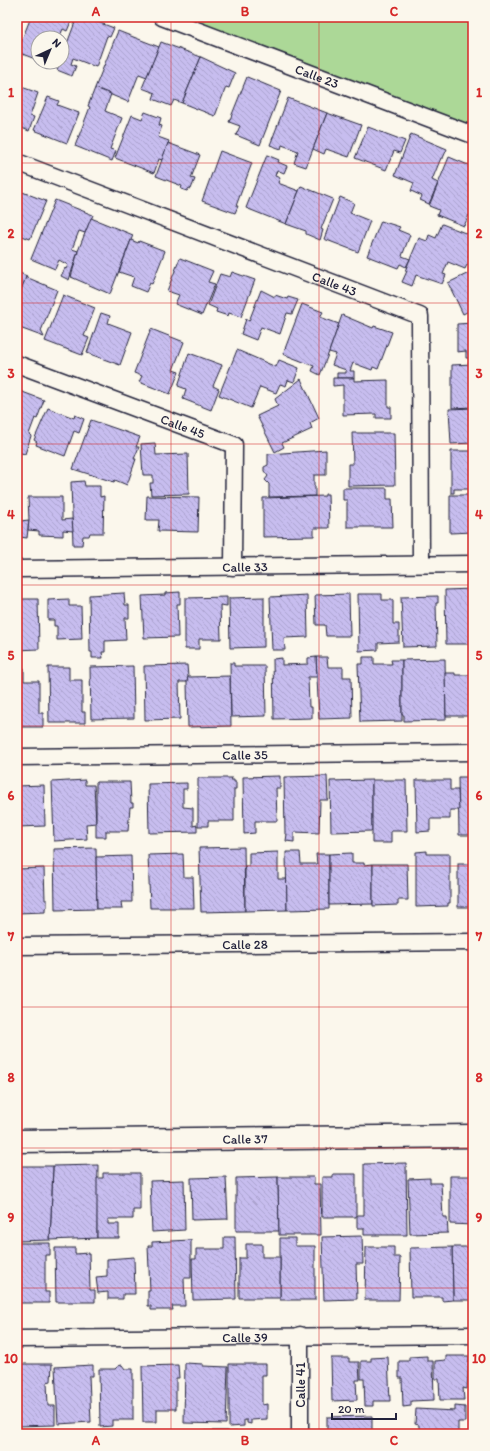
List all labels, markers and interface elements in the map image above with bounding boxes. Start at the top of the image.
text: A [91,4,101,19]
text: B [241,4,250,19]
text: C [390,4,399,19]
north arrow [30,30,70,70]
text: N [49,36,64,50]
street label: Calle 23 [293,61,341,91]
text: 1 [8,85,14,100]
text: 1 [476,85,482,100]
text: 2 [8,226,15,241]
text: 2 [476,226,483,241]
street label: Calle 43 [310,269,359,299]
text: 3 [7,366,15,381]
text: 3 [475,366,483,381]
street label: Calle 45 [158,411,207,442]
text: 4 [7,507,15,522]
text: 4 [475,507,483,522]
street label: Calle 33 [222,559,268,575]
text: 5 [8,648,15,663]
text: 5 [476,648,483,663]
street label: Calle 35 [222,747,268,763]
text: 6 [8,788,15,803]
text: 6 [476,788,483,803]
text: 7 [7,929,15,944]
text: 7 [475,929,483,944]
street label: Calle 28 [222,937,268,952]
text: 8 [7,1070,15,1085]
text: 8 [475,1070,483,1085]
street label: Calle 37 [222,1131,268,1147]
text: 9 [8,1210,15,1225]
text: 9 [476,1210,483,1225]
street label: Calle 39 [222,1330,268,1345]
text: 10 [4,1351,18,1366]
text: 10 [472,1351,486,1366]
street label: Calle 41 [293,1362,308,1408]
scale bar [332,1395,396,1421]
text: 20 m [338,1402,365,1416]
text: A [91,1433,101,1448]
text: B [241,1433,250,1448]
text: C [390,1433,399,1448]

